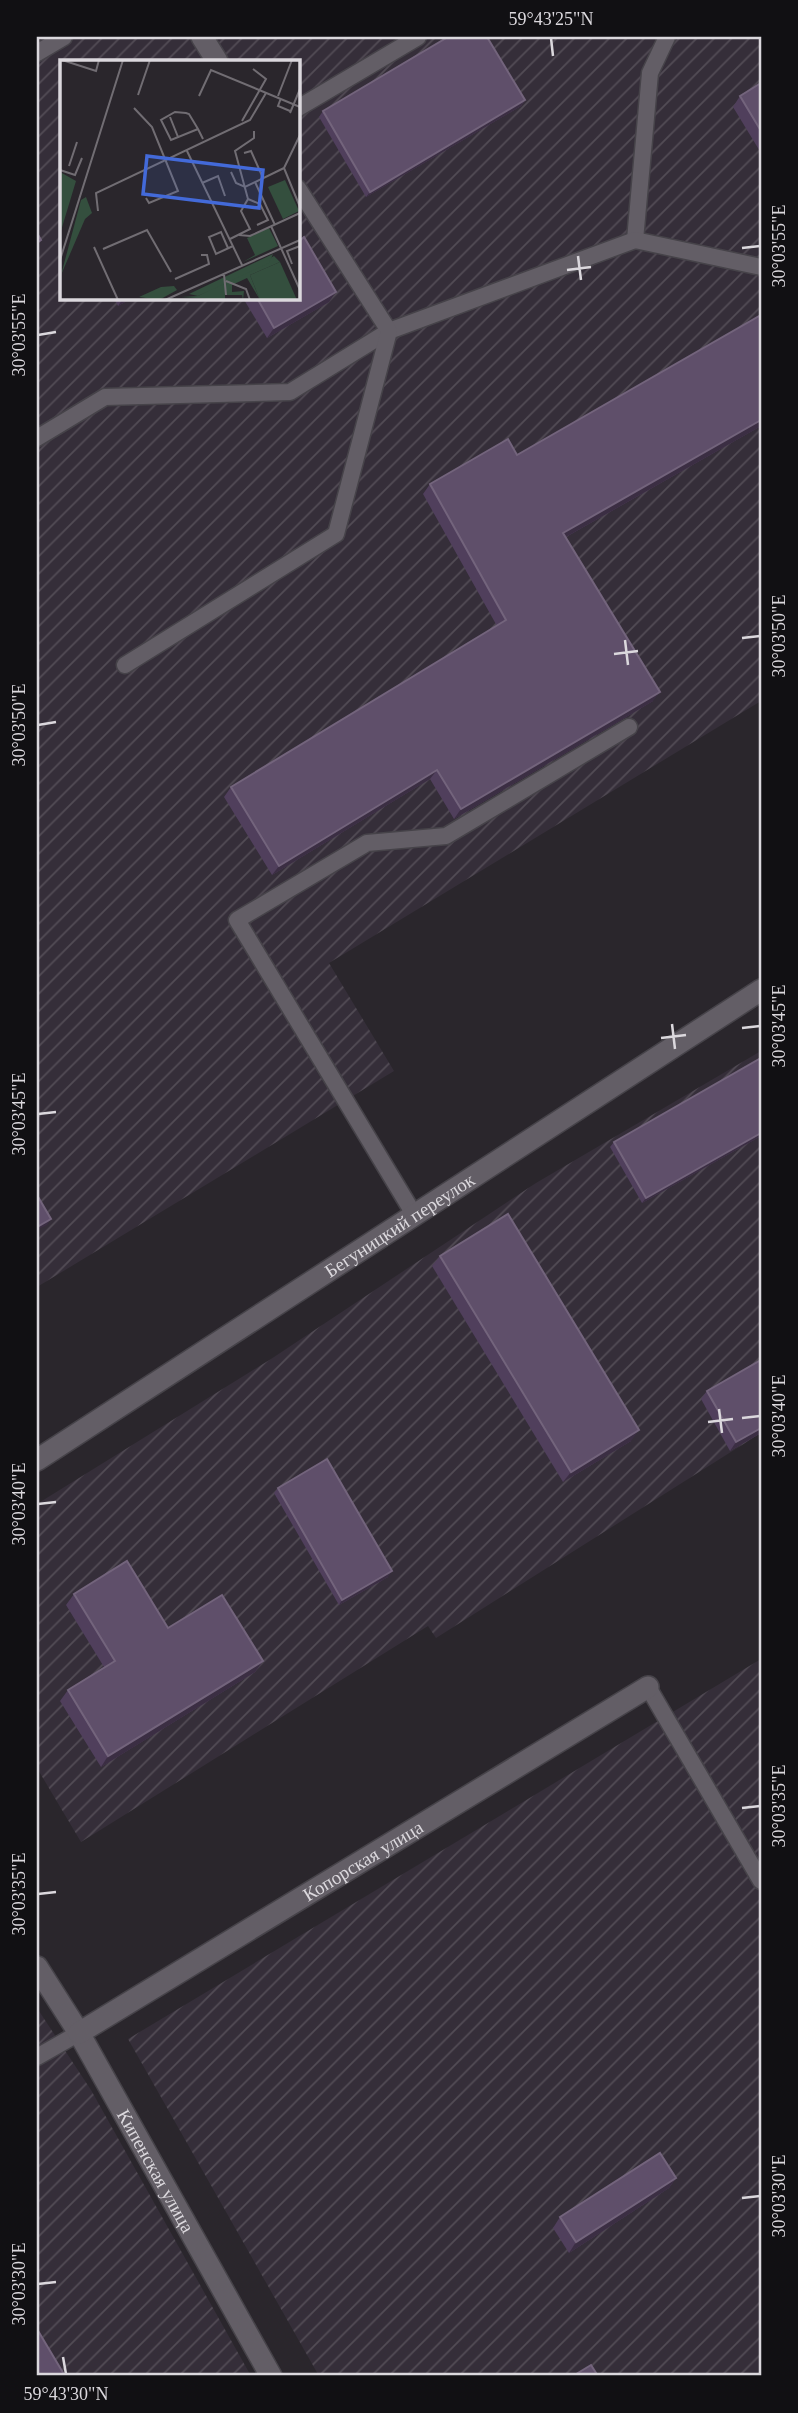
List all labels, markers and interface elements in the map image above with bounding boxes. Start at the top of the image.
text: 59°43'25"N [509,9,593,29]
inset map [60,60,299,299]
text: 30°03'55"E [769,205,789,287]
text: 30°03'55"E [9,294,29,376]
text: 30°03'50"E [769,595,789,677]
text: 30°03'50"E [9,684,29,766]
text: 30°03'45"E [769,985,789,1067]
text: 30°03'45"E [9,1073,29,1155]
street label: Бегуницкий переулок [321,1168,479,1282]
text: 30°03'40"E [769,1375,789,1457]
text: 30°03'40"E [9,1463,29,1545]
text: 30°03'35"E [769,1765,789,1847]
street label: Копорская улица [299,1816,427,1905]
text: 30°03'35"E [9,1853,29,1935]
street label: Кипенская улица [113,2106,199,2237]
text: 30°03'30"E [769,2155,789,2237]
text: 30°03'30"E [9,2243,29,2325]
text: 59°43'30"N [24,2384,108,2404]

